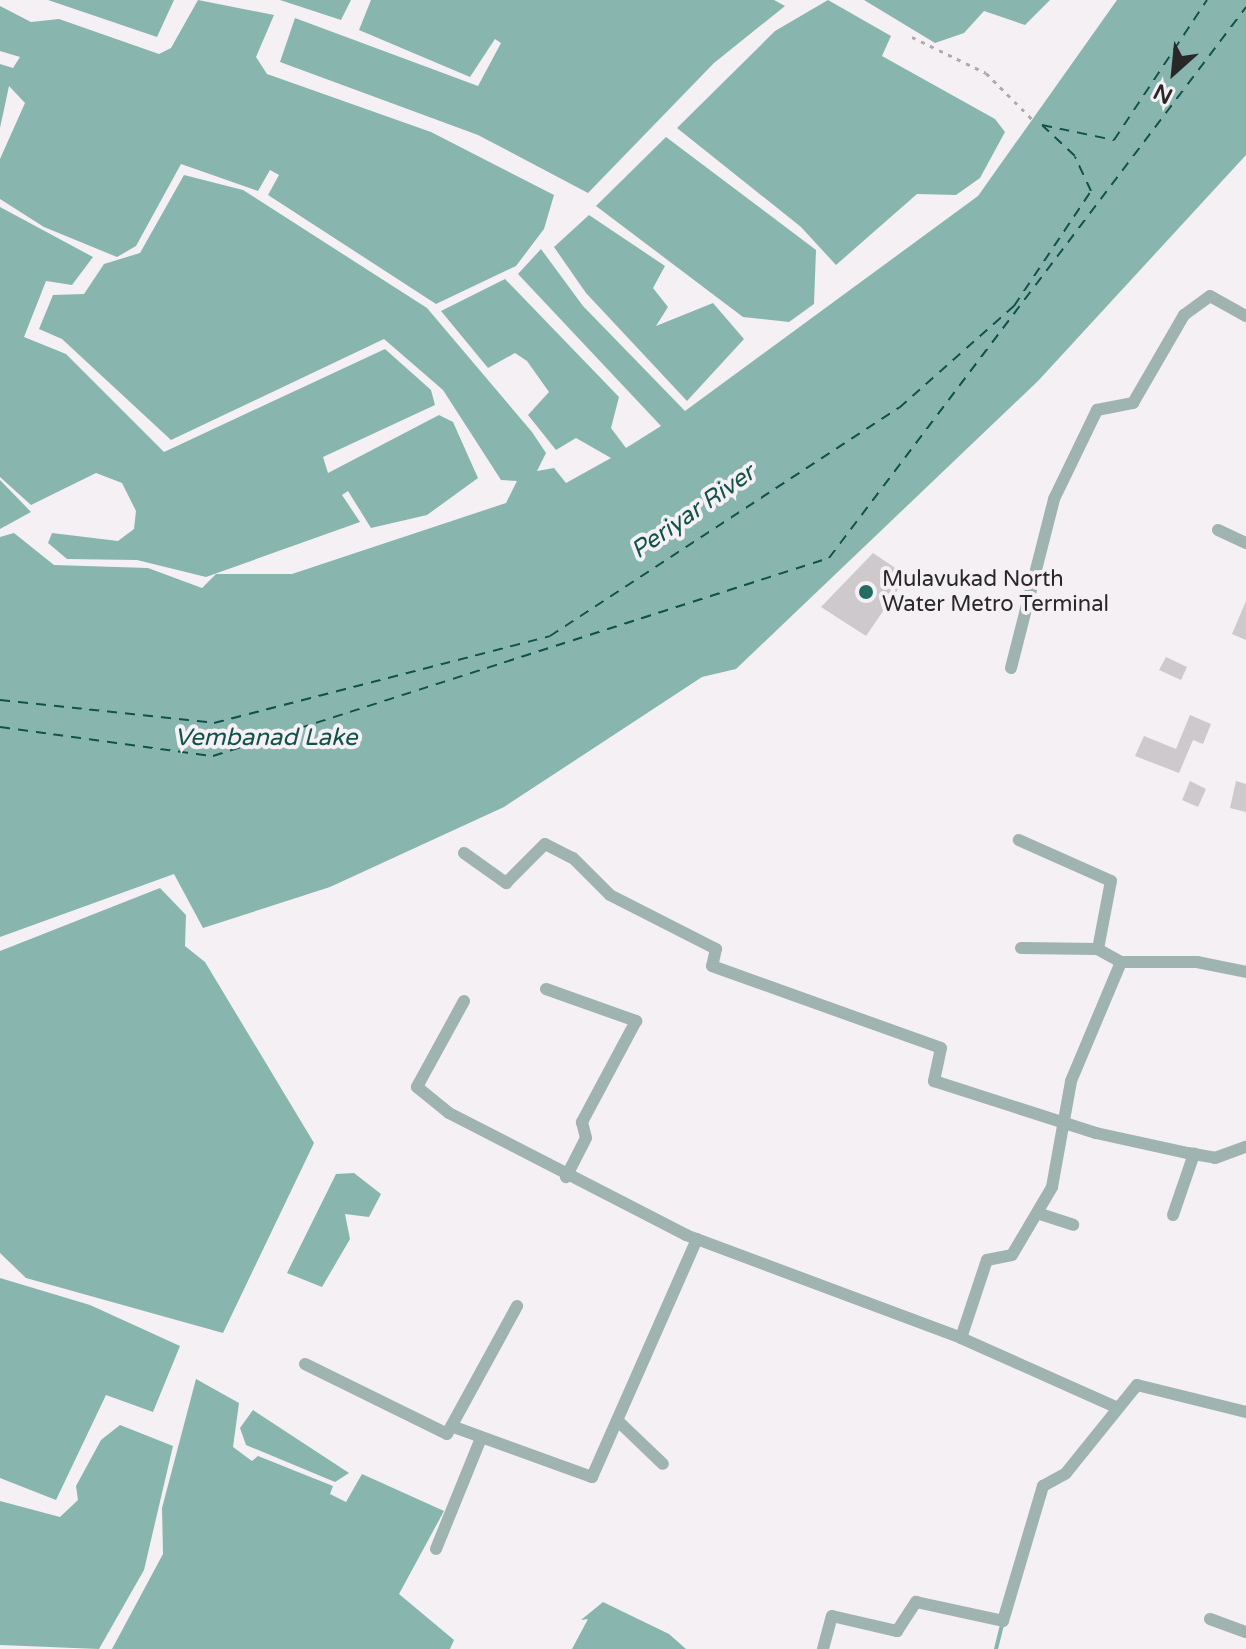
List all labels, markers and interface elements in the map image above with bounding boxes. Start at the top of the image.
north arrow [1134,32,1214,112]
text: N [1149,78,1177,109]
water label: Periyar River [626,459,760,565]
place label: Mulavukad North Water Metro Terminal [882,566,1109,618]
marker: Mulavukad North Water Metro Terminal [857,583,875,601]
water label: Vembanad Lake [175,724,357,752]

